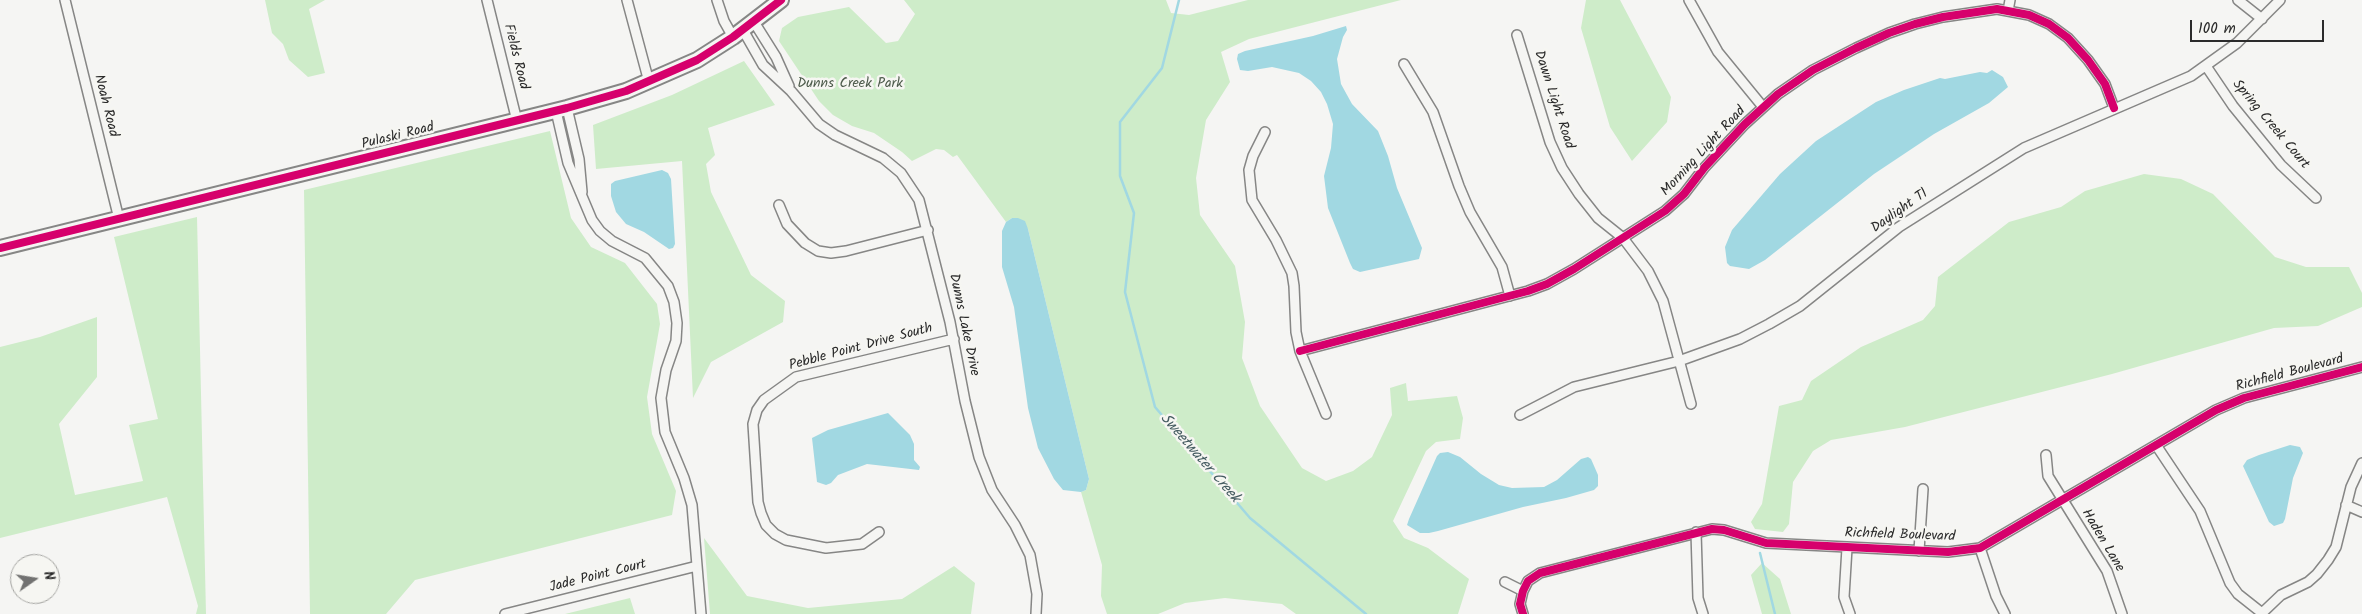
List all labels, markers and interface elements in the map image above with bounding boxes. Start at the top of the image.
scale bar [2192,10,2326,42]
text: 100 m [2198,17,2236,41]
street label: Fields Road [499,22,531,92]
street label: Dawn Light Road [1529,49,1577,151]
street label: Noah Road [89,73,121,139]
park label: Dunns Creek Park [797,77,903,93]
street label: Spring Creek Court [2228,77,2312,173]
street label: Morning Light Road [1658,104,1750,200]
street label: Pulaski Road [360,120,436,154]
street label: Daylight Tl [1869,186,1931,238]
street label: Dunns Lake Drive [944,272,982,378]
street label: Pebble Point Drive South [787,321,935,375]
street label: Richfield Boulevard [2234,352,2346,396]
water label: Sweetwater Creek [1155,411,1243,507]
street label: Haden Lane [2077,507,2127,575]
street label: Richfield Boulevard [1844,526,1956,546]
north arrow [10,554,60,604]
street label: Jade Point Court [548,557,648,597]
text: N [37,569,60,583]

